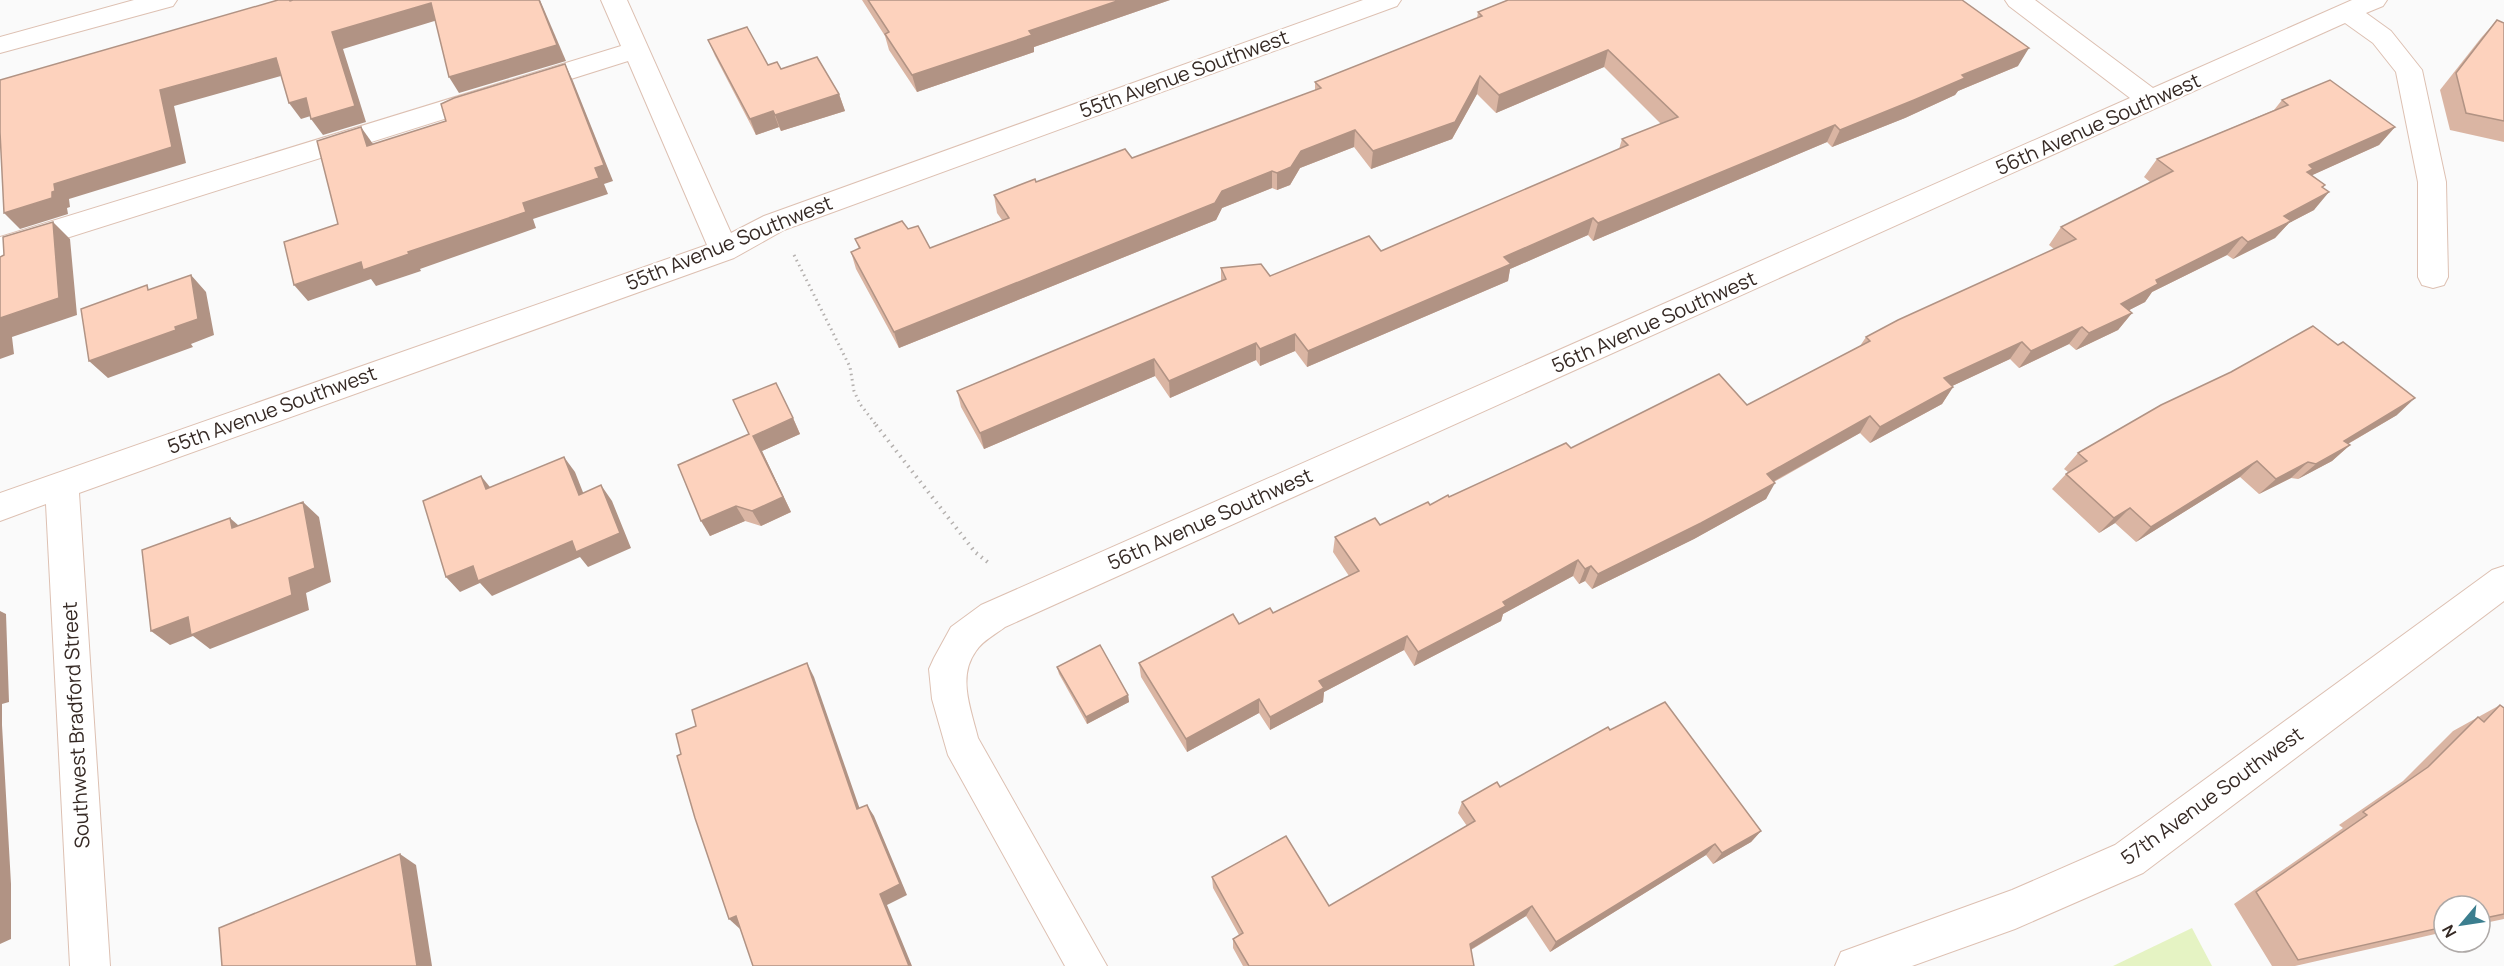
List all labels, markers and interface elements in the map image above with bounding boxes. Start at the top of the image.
street label: 55th Avenue Southwest [1076,23,1292,124]
street label: 56th Avenue Southwest [1991,66,2204,181]
street label: 55th Avenue Southwest [622,189,836,296]
street label: 56th Avenue Southwest [1547,264,1760,379]
street label: 55th Avenue Southwest [164,359,380,460]
street label: 56th Avenue Southwest [1103,461,1316,576]
street label: Southwest Bradford Street [56,601,95,849]
street label: 57th Avenue Southwest [2115,720,2308,871]
north arrow [2432,894,2492,954]
text: N [2436,921,2461,942]

